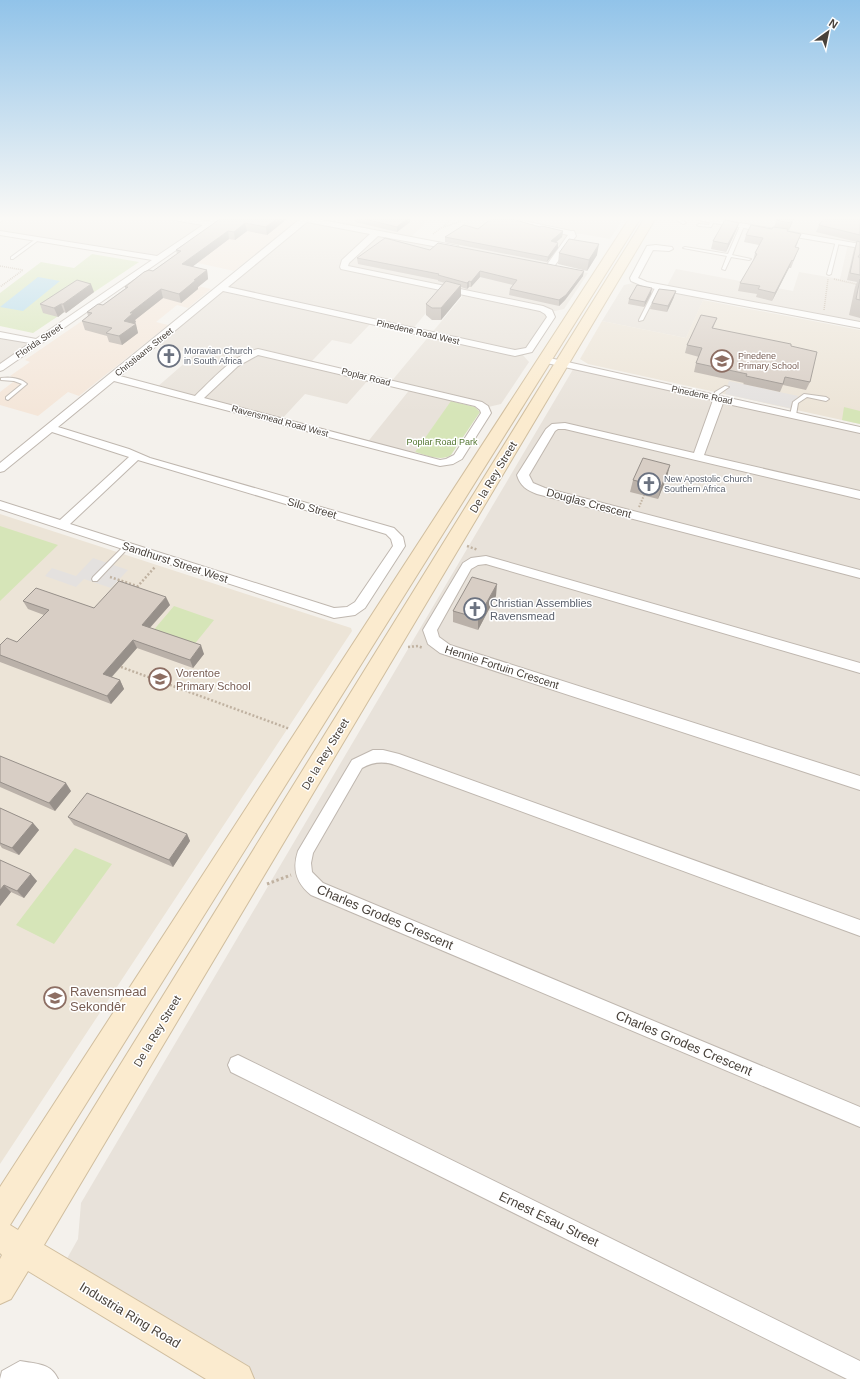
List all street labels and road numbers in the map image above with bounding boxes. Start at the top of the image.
street label: Pinedene Road West [376,318,461,347]
street label: Florida Street [14,321,65,360]
street label: Christiaans Street [113,325,175,378]
street label: Poplar Road [341,366,391,388]
street label: Pinedene Road [671,384,733,406]
street label: Ravensmead Road West [230,403,330,439]
street label: De la Rey Street [467,439,519,515]
street label: Douglas Crescent [545,486,633,520]
street label: Silo Street [286,495,338,521]
street label: Sandhurst Street West [121,539,229,585]
street label: Hennie Fortuin Crescent [443,643,561,691]
street label: De la Rey Street [299,716,351,792]
street label: Charles Grodes Crescent [315,881,456,953]
street label: De la Rey Street [131,993,183,1069]
street label: Charles Grodes Crescent [614,1007,755,1079]
street label: Ernest Esau Street [497,1188,602,1250]
street label: Industria Ring Road [77,1279,183,1351]

